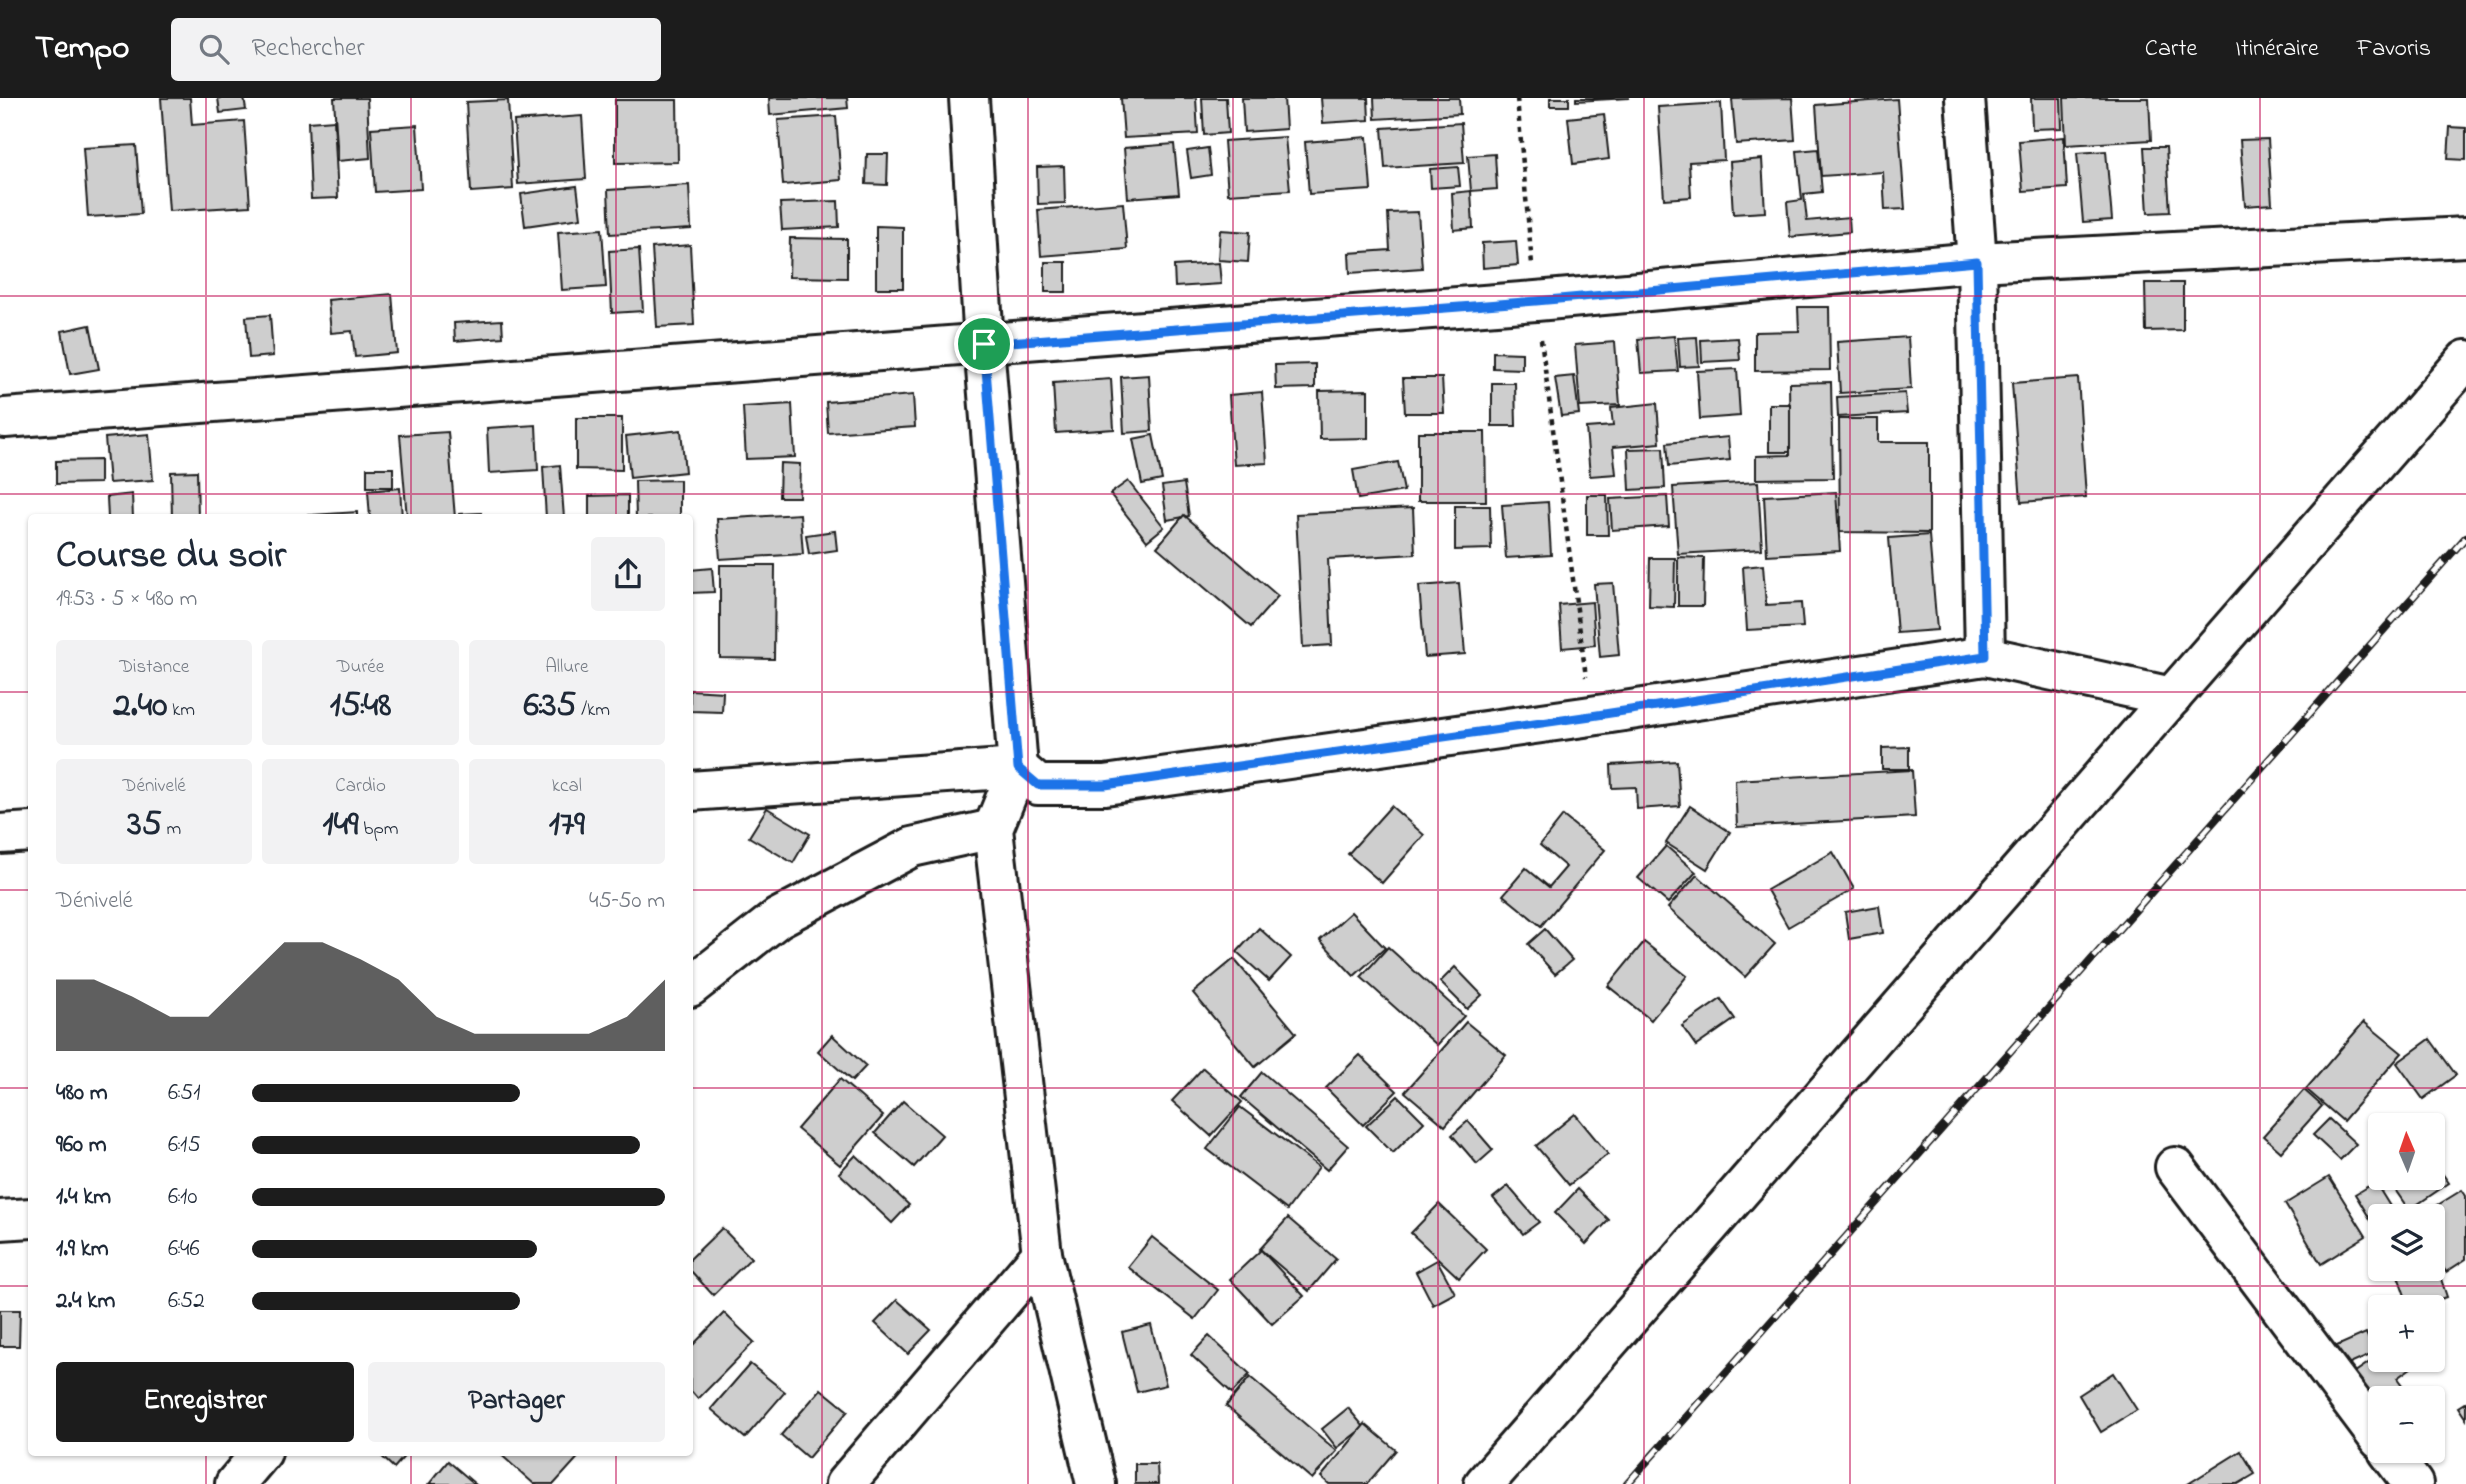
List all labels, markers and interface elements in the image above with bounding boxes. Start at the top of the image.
search box [171,18,661,81]
text: Tempo [35,25,129,73]
icon: search [195,30,233,68]
text: Rechercher [251,30,365,68]
text: Carte [2145,32,2197,67]
text: Itinéraire [2235,32,2319,67]
text: Favoris [2357,32,2431,67]
pin [954,314,1014,374]
icon: arrive [965,325,1003,363]
text: Course du soir [56,529,286,585]
button: share [591,537,665,611]
text: 19:53 · 5 × 480 m [56,583,197,616]
text: Distance [119,654,189,681]
text: Durée [337,654,384,681]
text: Allure [545,654,588,681]
text: 2.40 [113,681,167,732]
text: 15:48 [330,681,391,732]
text: 6:35 [524,681,576,732]
text: km [167,697,195,724]
text: /km [576,697,610,724]
text: Dénivelé [122,773,186,800]
text: Cardio [335,773,386,800]
text: kcal [552,773,582,800]
text: 35 [127,800,162,851]
text: 149 [323,800,359,851]
text: 179 [549,800,585,851]
text: m [162,816,181,843]
text: bpm [359,816,398,843]
text: Dénivelé [56,885,133,918]
text: 45–50 m [589,885,665,918]
text: 480 m [56,1077,108,1110]
text: 6:51 [168,1077,201,1110]
north arrow [2368,1113,2445,1190]
map controls [2368,1113,2445,1463]
text: 960 m [56,1129,107,1162]
text: 6:15 [168,1129,201,1162]
text: 1.4 km [56,1181,111,1214]
text: 6:10 [168,1181,197,1214]
button: layers [2368,1204,2445,1281]
text: 1.9 km [56,1233,109,1266]
text: 6:46 [168,1233,200,1266]
text: 2.4 km [56,1285,115,1318]
text: 6:52 [168,1285,205,1318]
button: + [2368,1295,2445,1372]
button: Enregistrer [56,1362,354,1442]
button: Partager [368,1362,665,1442]
button: − [2368,1386,2445,1463]

